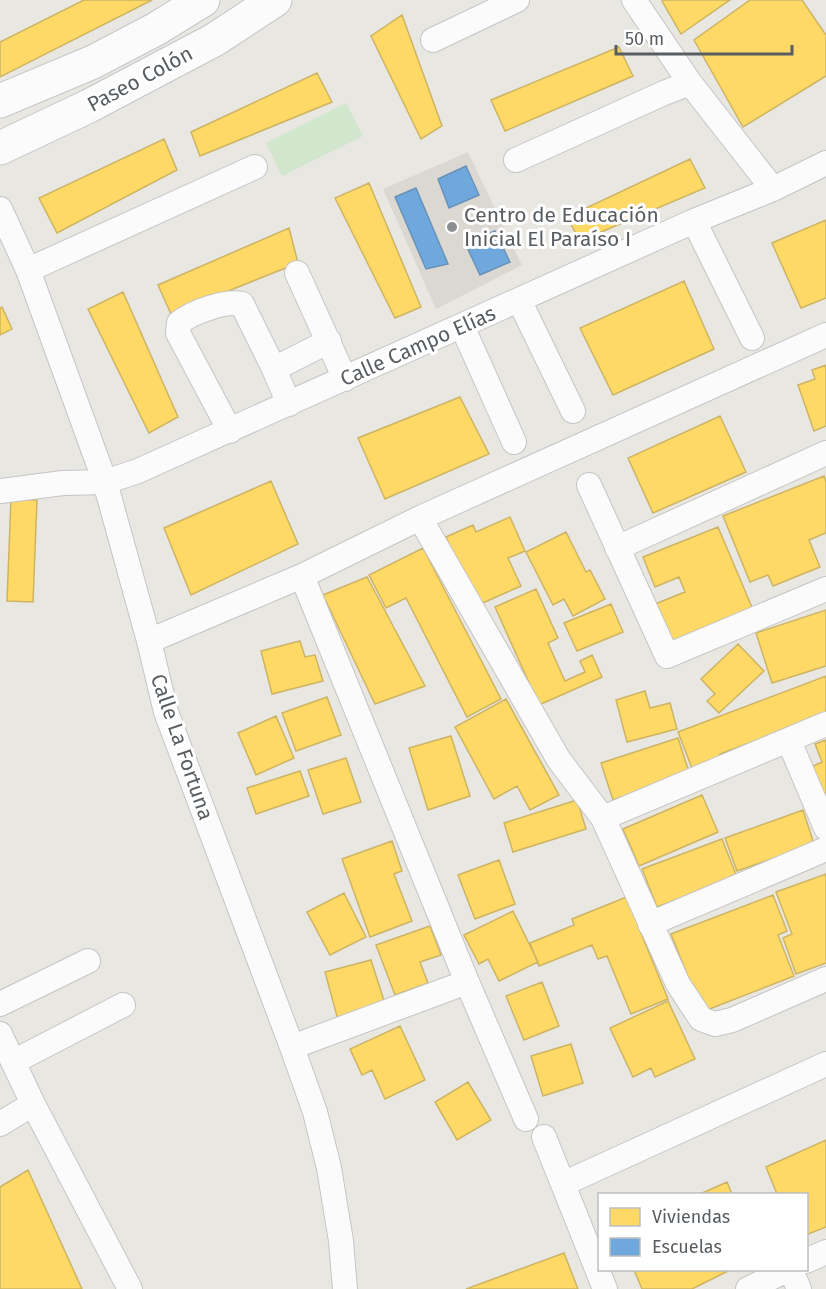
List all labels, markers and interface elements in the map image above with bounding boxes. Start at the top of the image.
scale bar [616,18,792,56]
text: 50 m [625,28,664,50]
street label: Paseo Colón [83,40,197,118]
place label: Centro de Educación Inicial El Paraíso I [464,202,659,252]
marker: Centro de Educación Inicial El Paraíso I [445,220,459,234]
street label: Calle Campo Elías [336,300,500,392]
street label: Calle La Fortuna [145,671,219,823]
legend [598,1193,808,1271]
text: Viviendas [652,1206,730,1228]
text: Escuelas [652,1236,722,1258]

